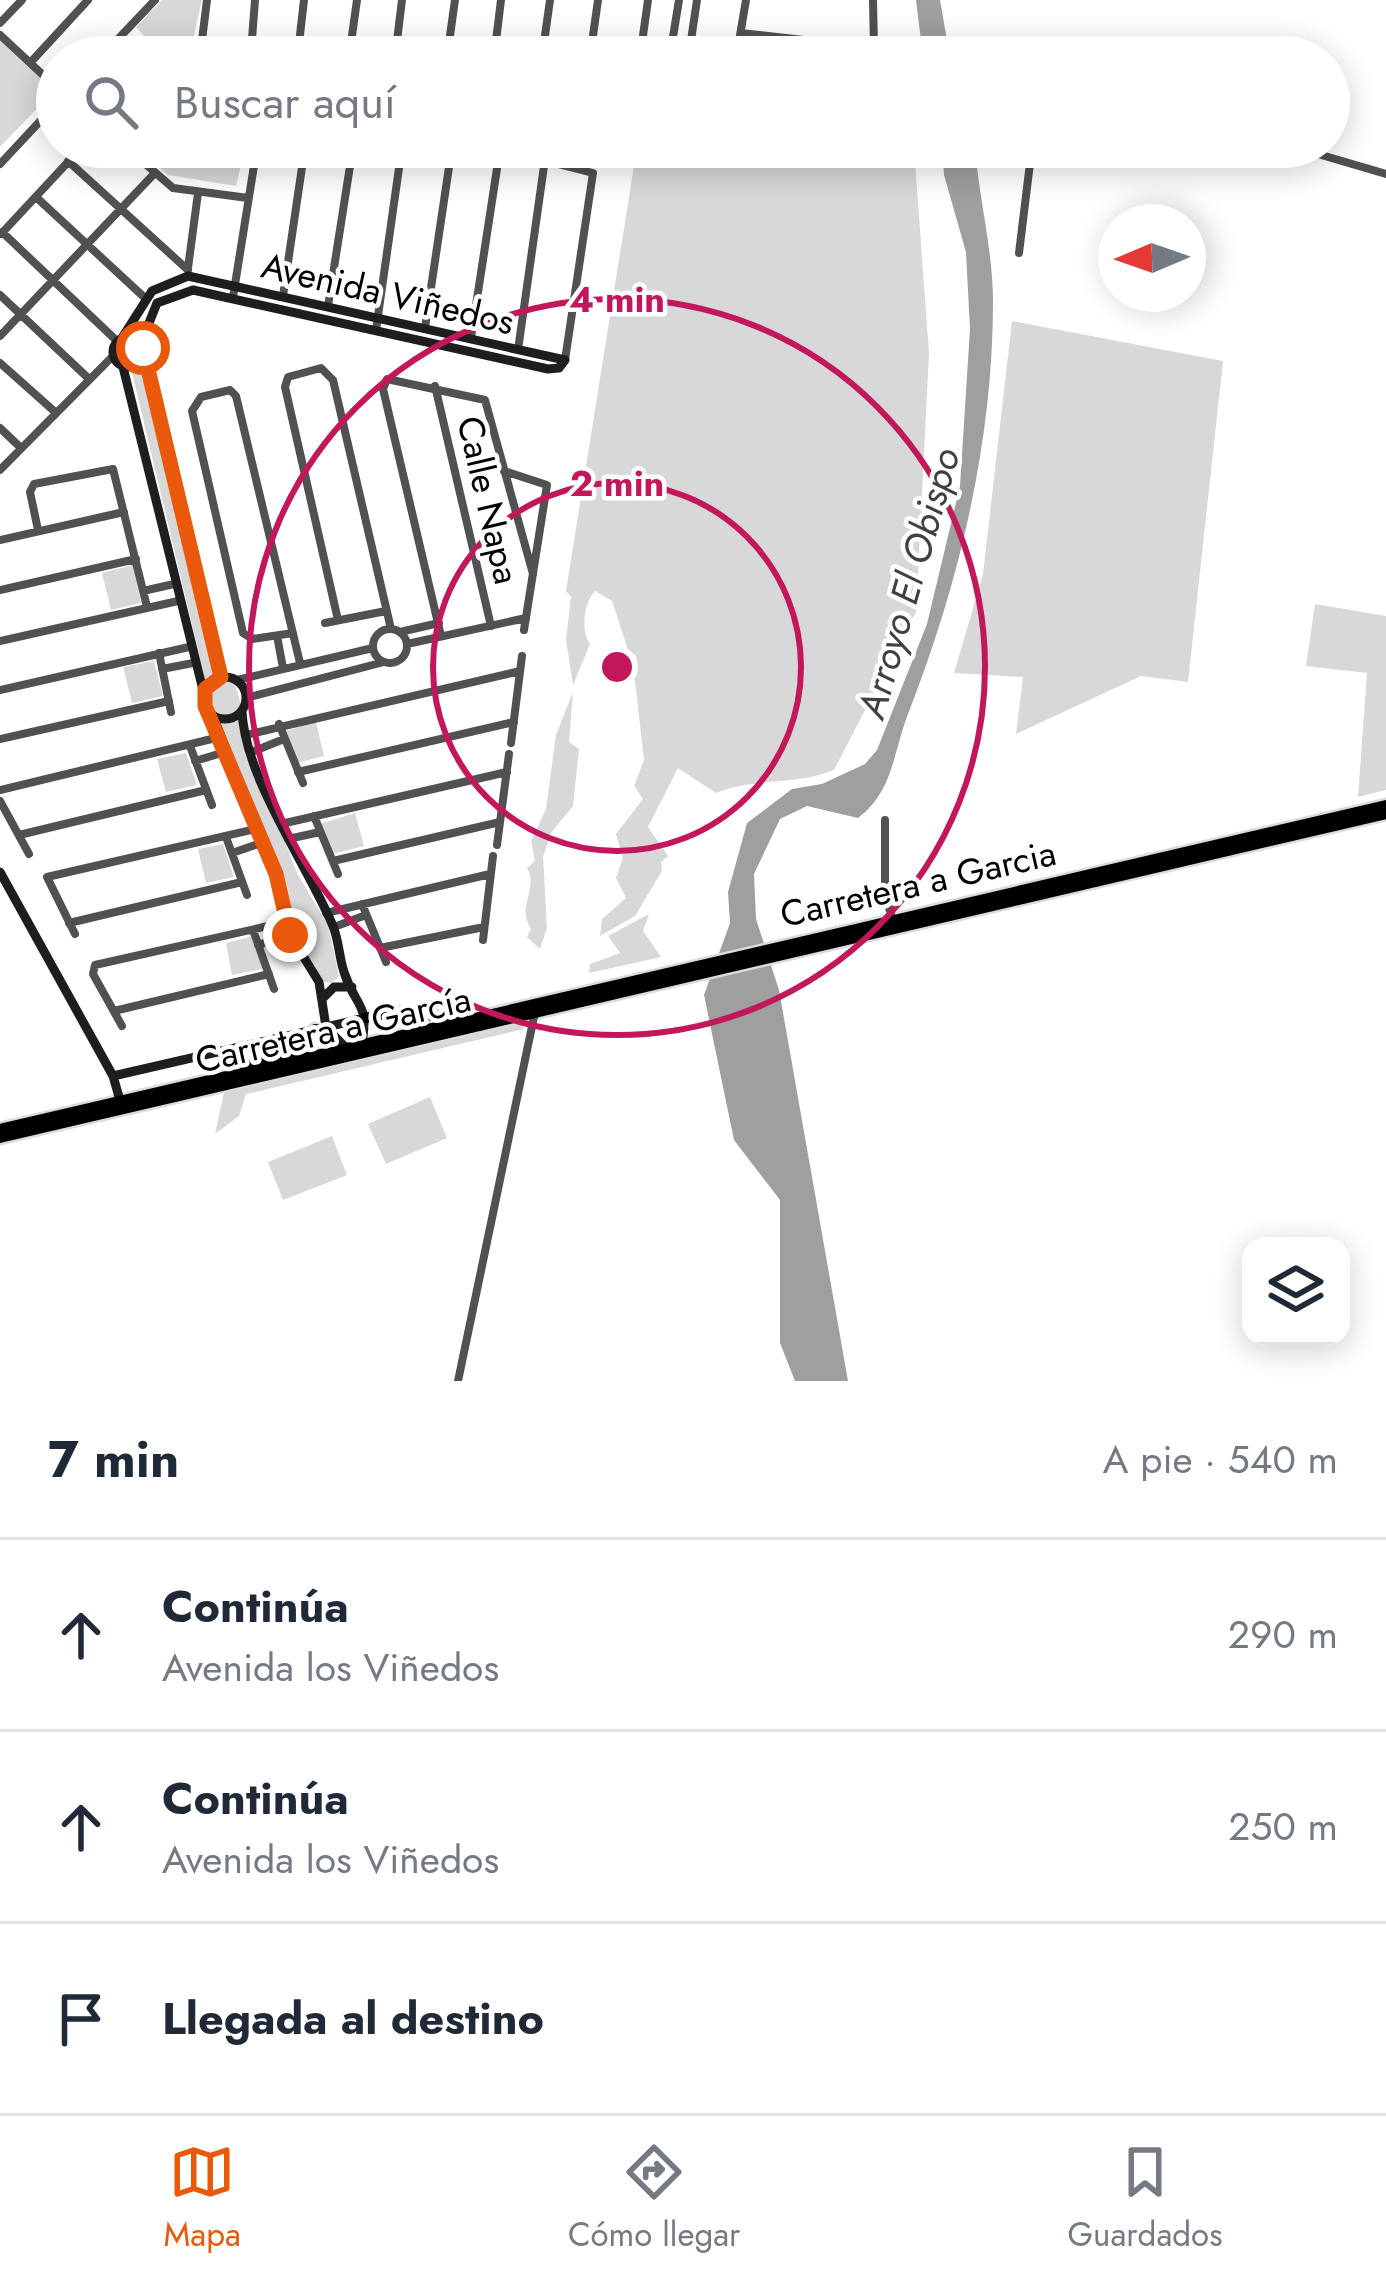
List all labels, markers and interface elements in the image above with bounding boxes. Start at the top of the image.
search box [36,36,1350,168]
icon: search [78,69,144,135]
text: Buscar aquí [174,70,396,135]
north arrow [1098,204,1206,312]
street label: Avenida Viñedos [256,239,520,347]
text: 4 min [569,273,665,325]
route start [116,321,170,375]
street label: Calle Napa [444,411,534,589]
water label: Arroyo El Obispo [842,441,974,726]
text: 2 min [570,457,664,509]
centre of rings [596,646,638,688]
street label: Carretera a Garcia [775,826,1061,940]
route end [263,908,317,962]
street label: Carretera a García [190,972,476,1086]
map controls [1242,1237,1350,1345]
button: layers [1242,1237,1350,1345]
text: 7 min [48,1422,179,1496]
text: A pie · 540 m [1103,1431,1338,1488]
text: Continúa [162,1574,349,1639]
icon: ahead [48,1602,114,1668]
text: 290 m [1228,1606,1338,1663]
text: Avenida los Viñedos [162,1639,499,1696]
text: Continúa [162,1766,349,1831]
icon: ahead [48,1794,114,1860]
text: 250 m [1228,1798,1338,1855]
text: Avenida los Viñedos [162,1831,499,1888]
icon: arrive [48,1986,114,2052]
text: Llegada al destino [162,1986,544,2051]
tab: Mapa [164,2139,241,2258]
tab: Cómo llegar [568,2139,740,2258]
tab: Guardados [1068,2139,1222,2258]

